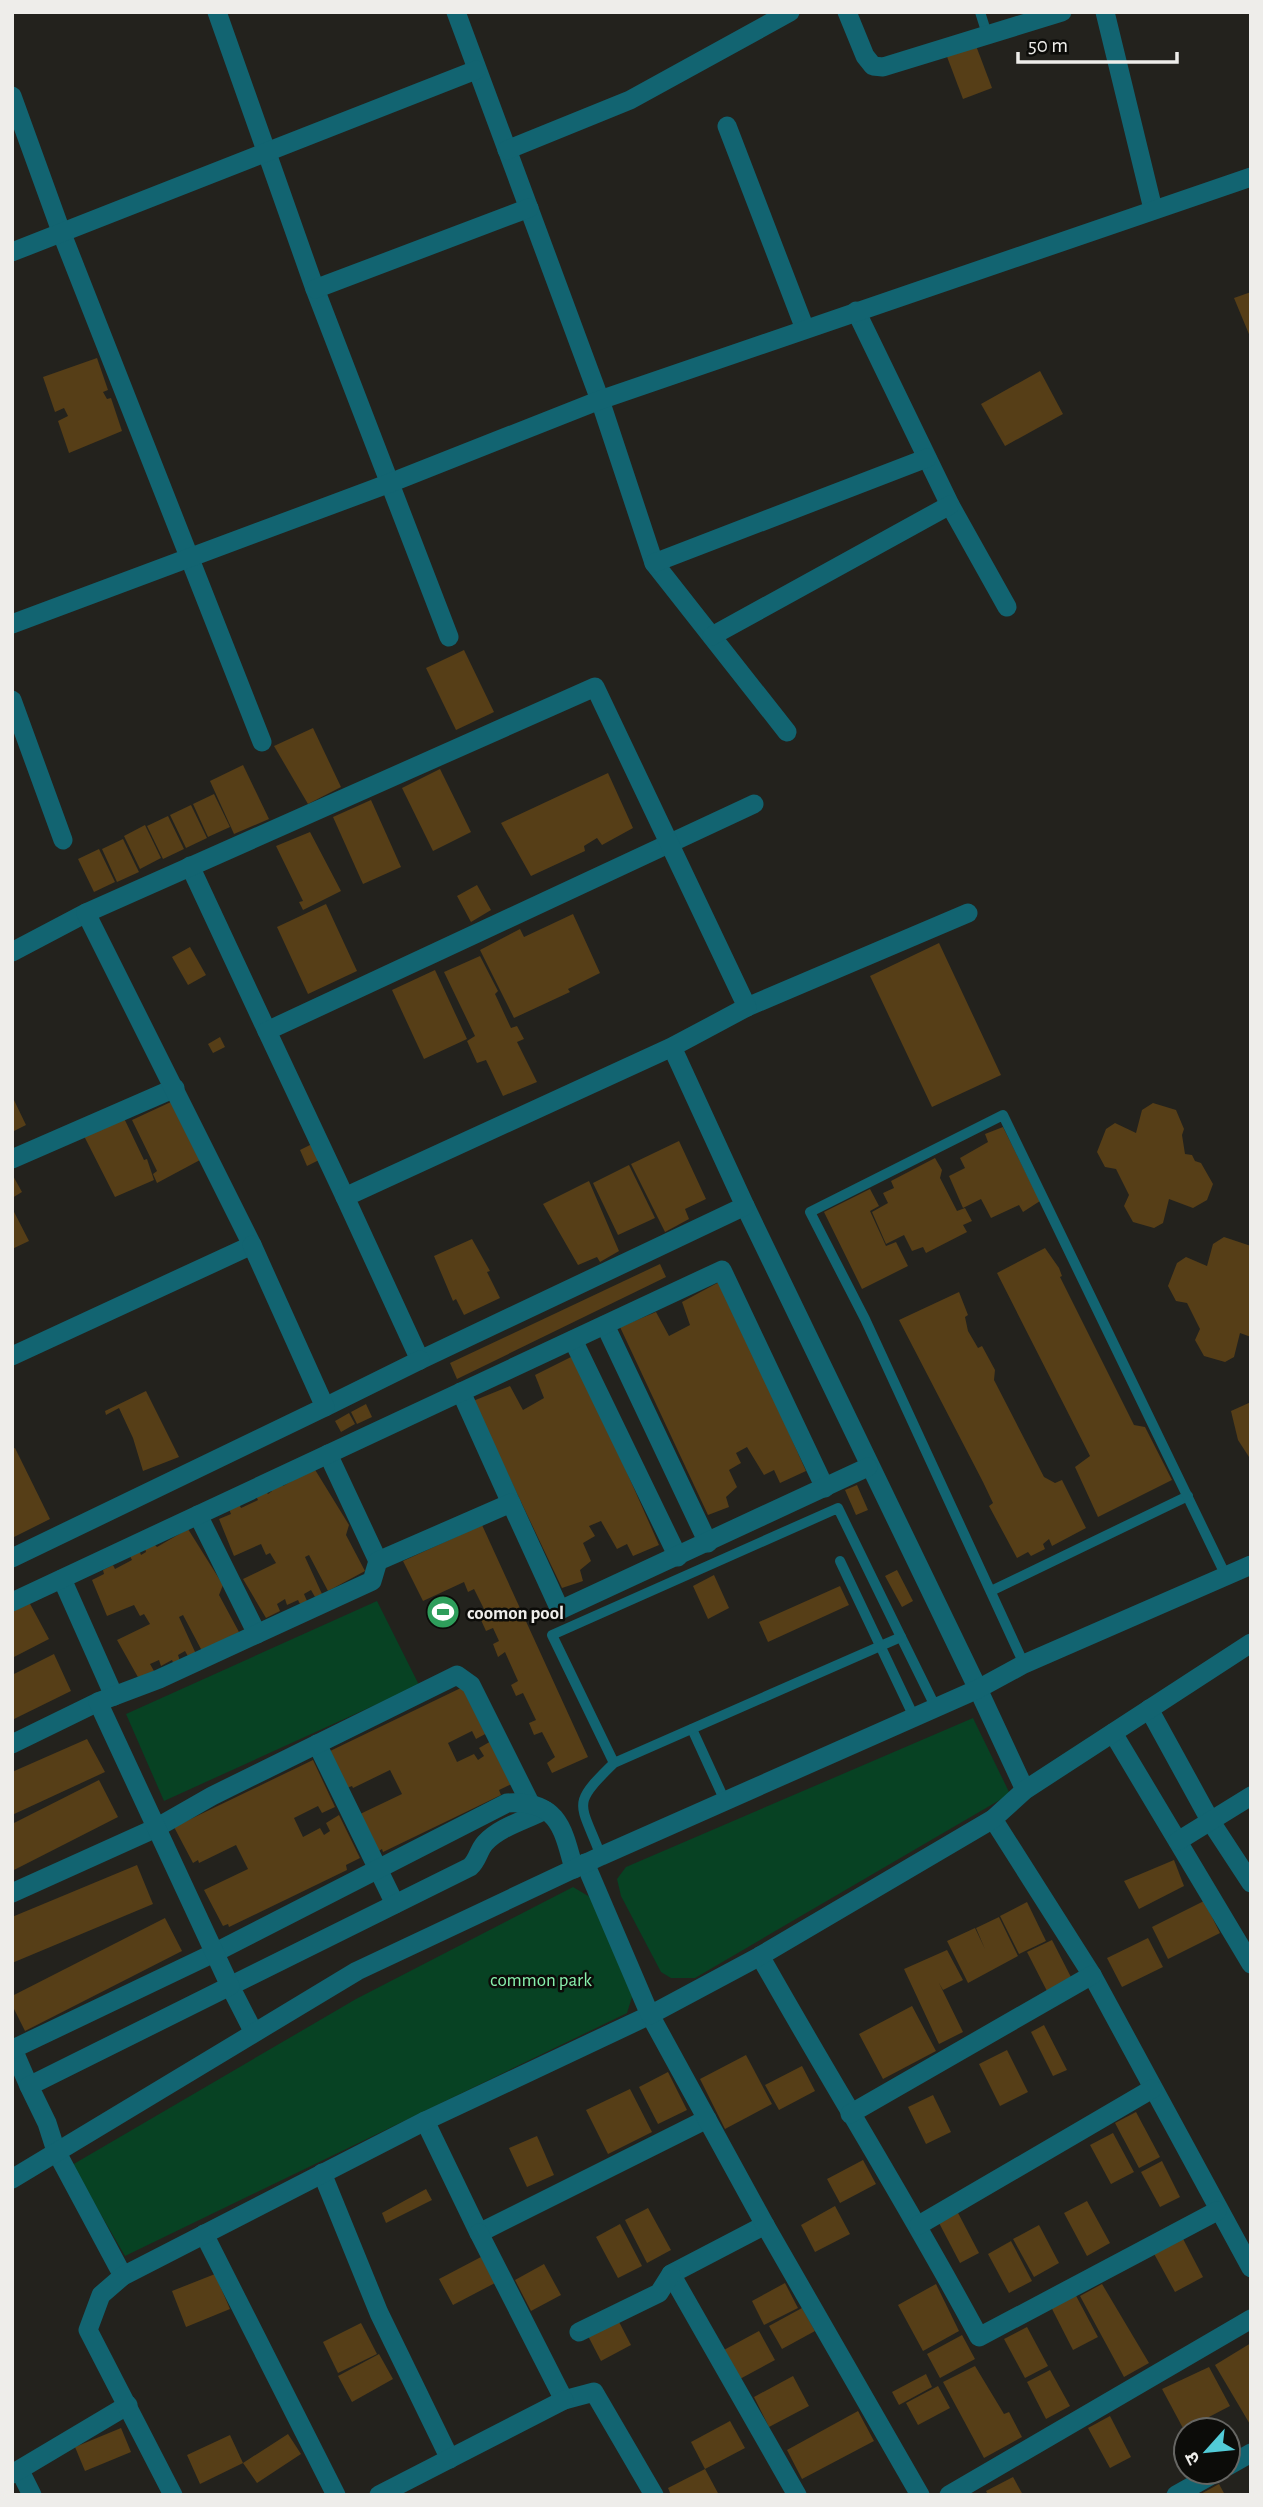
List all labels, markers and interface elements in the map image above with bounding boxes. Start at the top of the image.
scale bar [1018,21,1177,65]
text: 50 m [1028,35,1068,56]
sports icon: coomon pool [424,1593,462,1631]
place label: coomon pool [467,1604,564,1623]
park label: common park [490,1971,592,1990]
north arrow [1172,2416,1242,2486]
text: उ [1182,2448,1204,2467]

